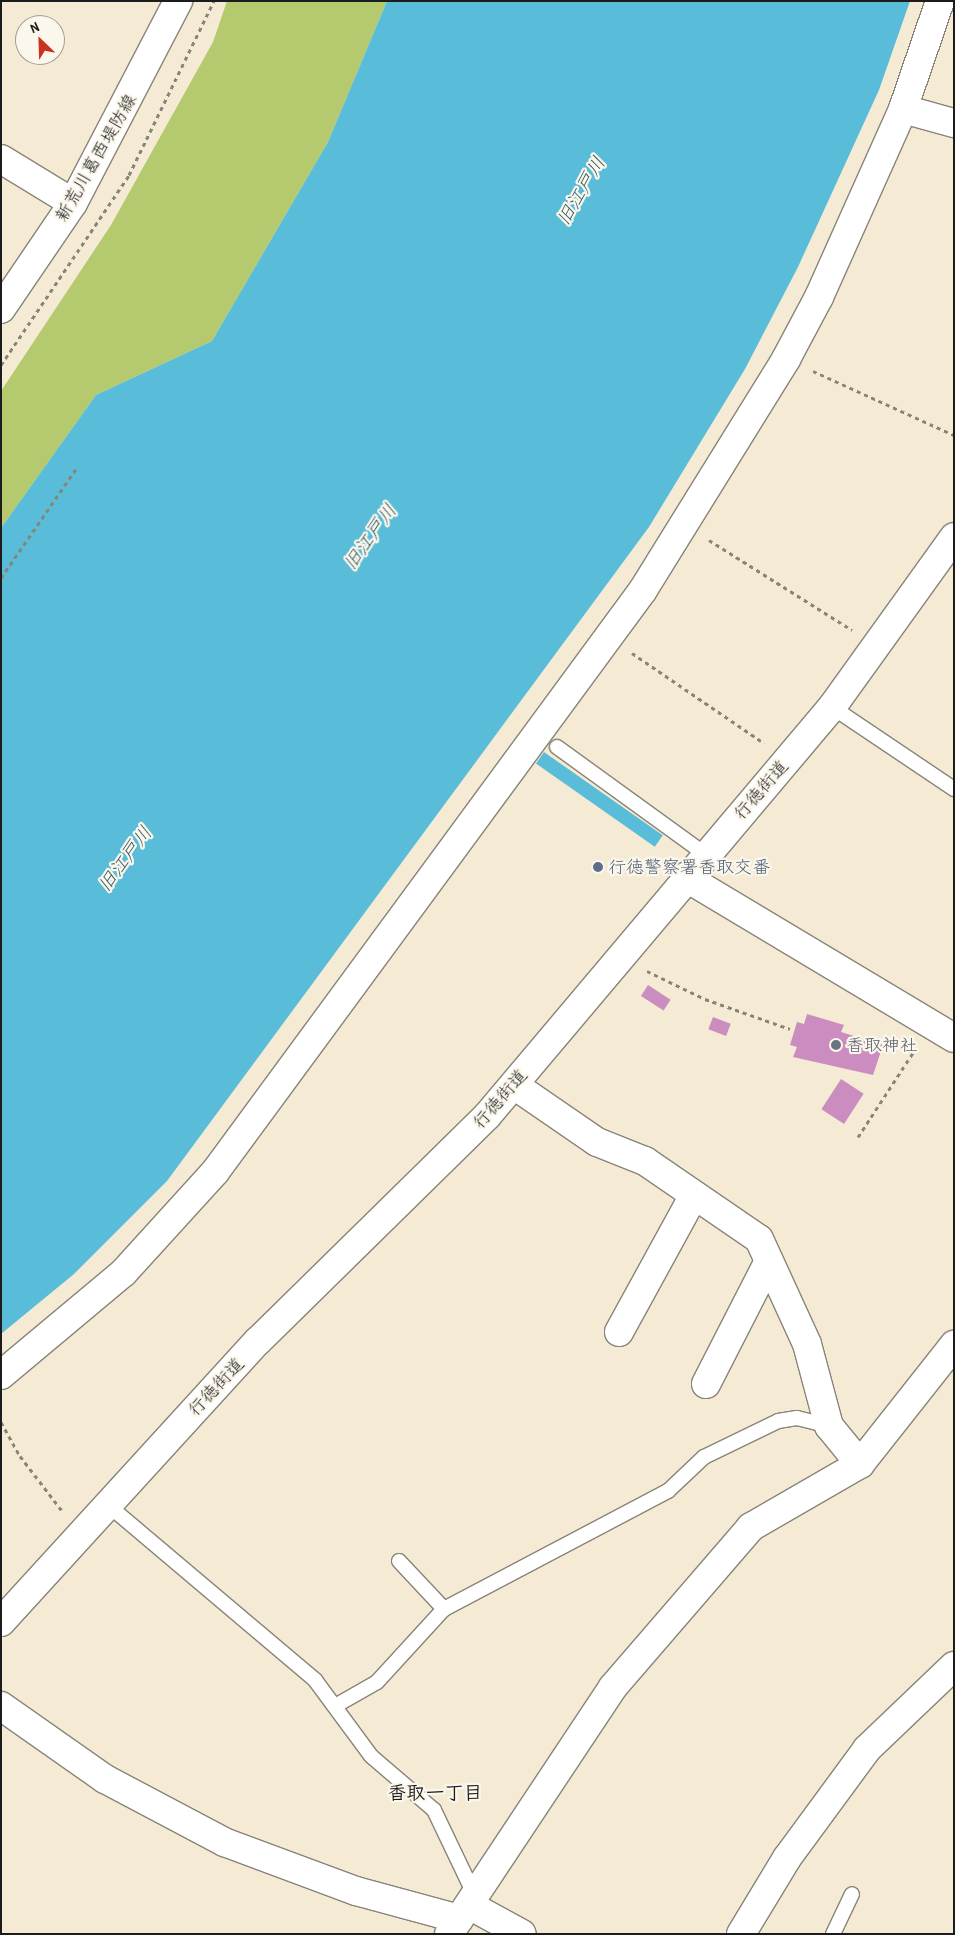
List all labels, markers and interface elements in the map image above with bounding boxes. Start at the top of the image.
north arrow [15,15,65,65]
text: N [27,17,41,37]
street label: 新荒川葛西堤防線 [51,90,141,226]
water label: 旧江戸川 [552,153,610,229]
water label: 旧江戸川 [338,500,402,574]
street label: 行徳街道 [729,756,793,824]
water label: 旧江戸川 [93,822,157,896]
place label: 行徳警察署香取交番 [608,856,770,878]
marker: 行徳警察署香取交番 [592,861,604,873]
place label: 香取神社 [846,1034,918,1056]
marker: 香取神社 [830,1039,842,1051]
street label: 行徳街道 [468,1065,532,1133]
street label: 行徳街道 [184,1353,248,1421]
district label: 香取一丁目 [388,1782,482,1804]

